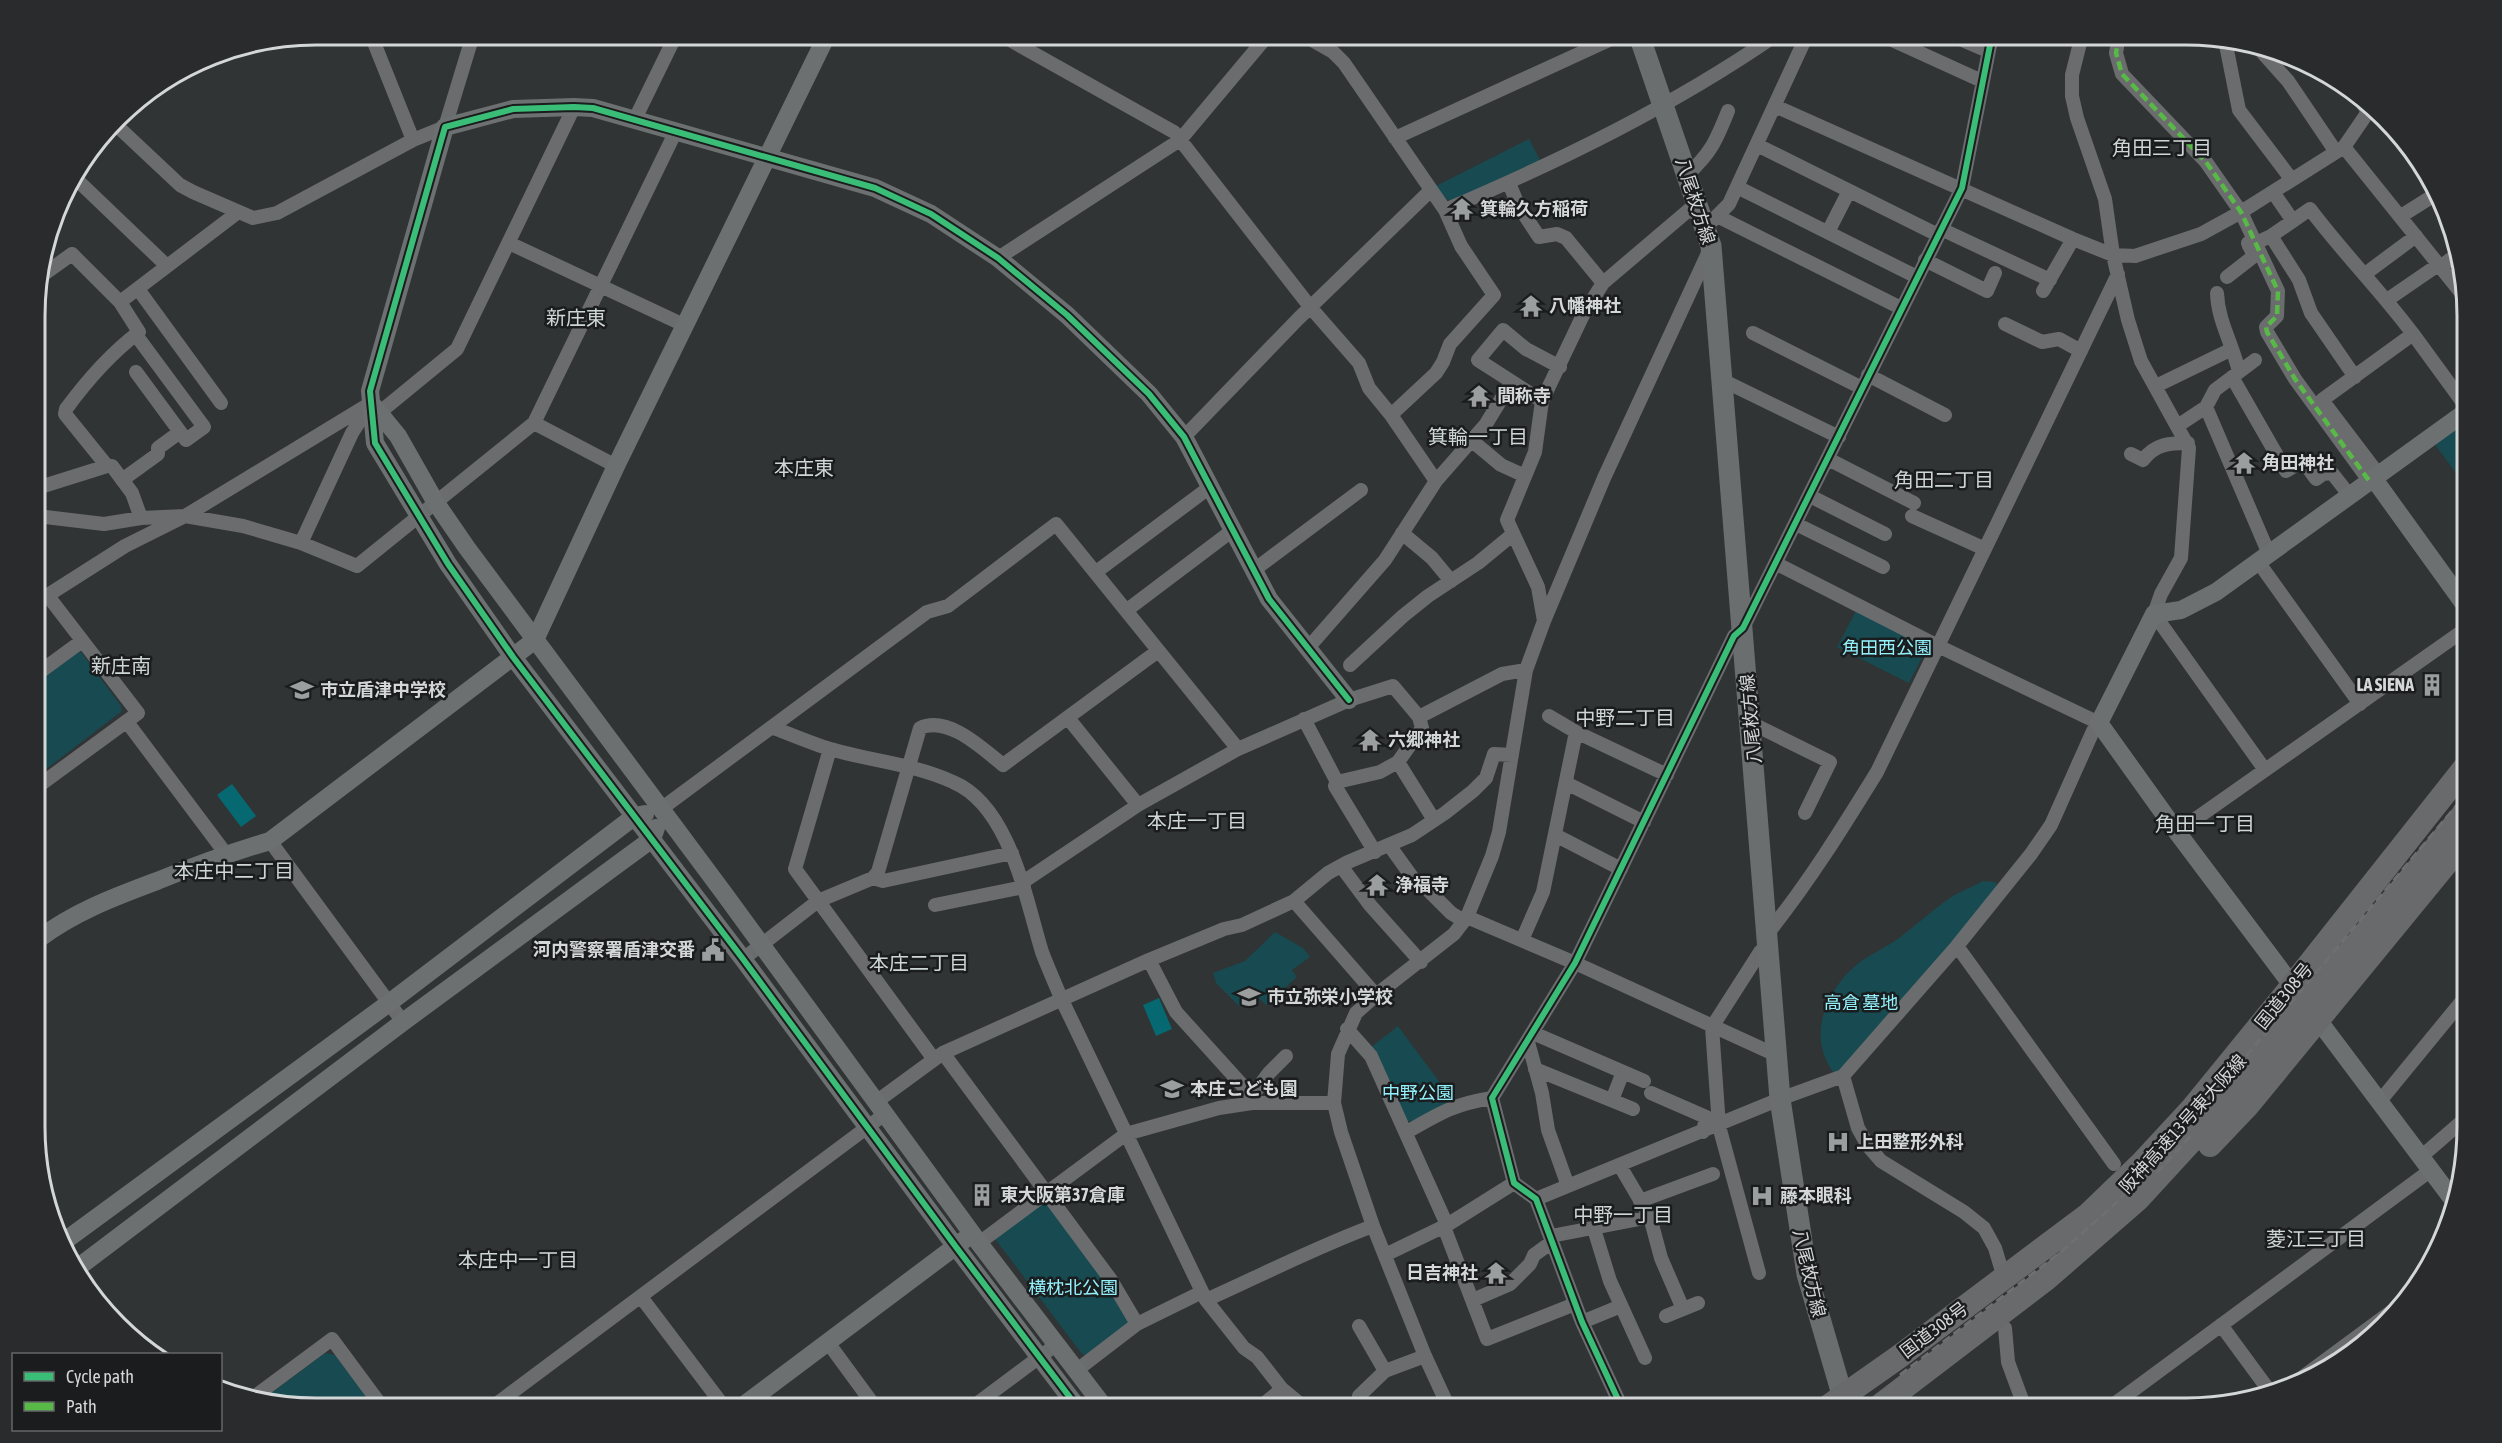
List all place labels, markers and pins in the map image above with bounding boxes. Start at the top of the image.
temple icon: 箕輪久方稲荷 [1449,196,1475,222]
place label: 箕輪久方稲荷 [1480,198,1588,219]
temple icon: 八幡神社 [1518,293,1544,319]
place label: 八幡神社 [1549,295,1621,316]
temple icon: 間称寺 [1466,383,1492,409]
place label: 間称寺 [1497,385,1551,406]
temple icon: 角田神社 [2231,450,2257,476]
place label: 角田神社 [2262,452,2334,473]
building icon: LA SIENA [2419,672,2445,698]
place label: LA SIENA [2356,674,2414,695]
school or university icon: 市立盾津中学校 [289,677,315,703]
place label: 市立盾津中学校 [320,679,446,700]
temple icon: 六郷神社 [1357,727,1383,753]
place label: 六郷神社 [1388,729,1460,750]
temple icon: 浄福寺 [1364,872,1390,898]
place label: 浄福寺 [1395,874,1449,895]
public building icon: 河内警察署盾津交番 [700,937,726,963]
place label: 河内警察署盾津交番 [533,939,695,960]
school or university icon: 市立弥栄小学校 [1236,984,1262,1010]
place label: 市立弥栄小学校 [1267,986,1393,1007]
school or university icon: 本庄こども園 [1159,1076,1185,1102]
place label: 本庄こども園 [1190,1078,1298,1099]
hospital icon: 上田整形外科 [1825,1129,1851,1155]
place label: 上田整形外科 [1856,1131,1964,1152]
building icon: 東大阪第37倉庫 [969,1182,995,1208]
hospital icon: 藤本眼科 [1749,1183,1775,1209]
place label: 東大阪第37倉庫 [1000,1184,1125,1205]
place label: 藤本眼科 [1780,1185,1852,1206]
temple icon: 日吉神社 [1483,1260,1509,1286]
place label: 日吉神社 [1406,1262,1478,1283]

